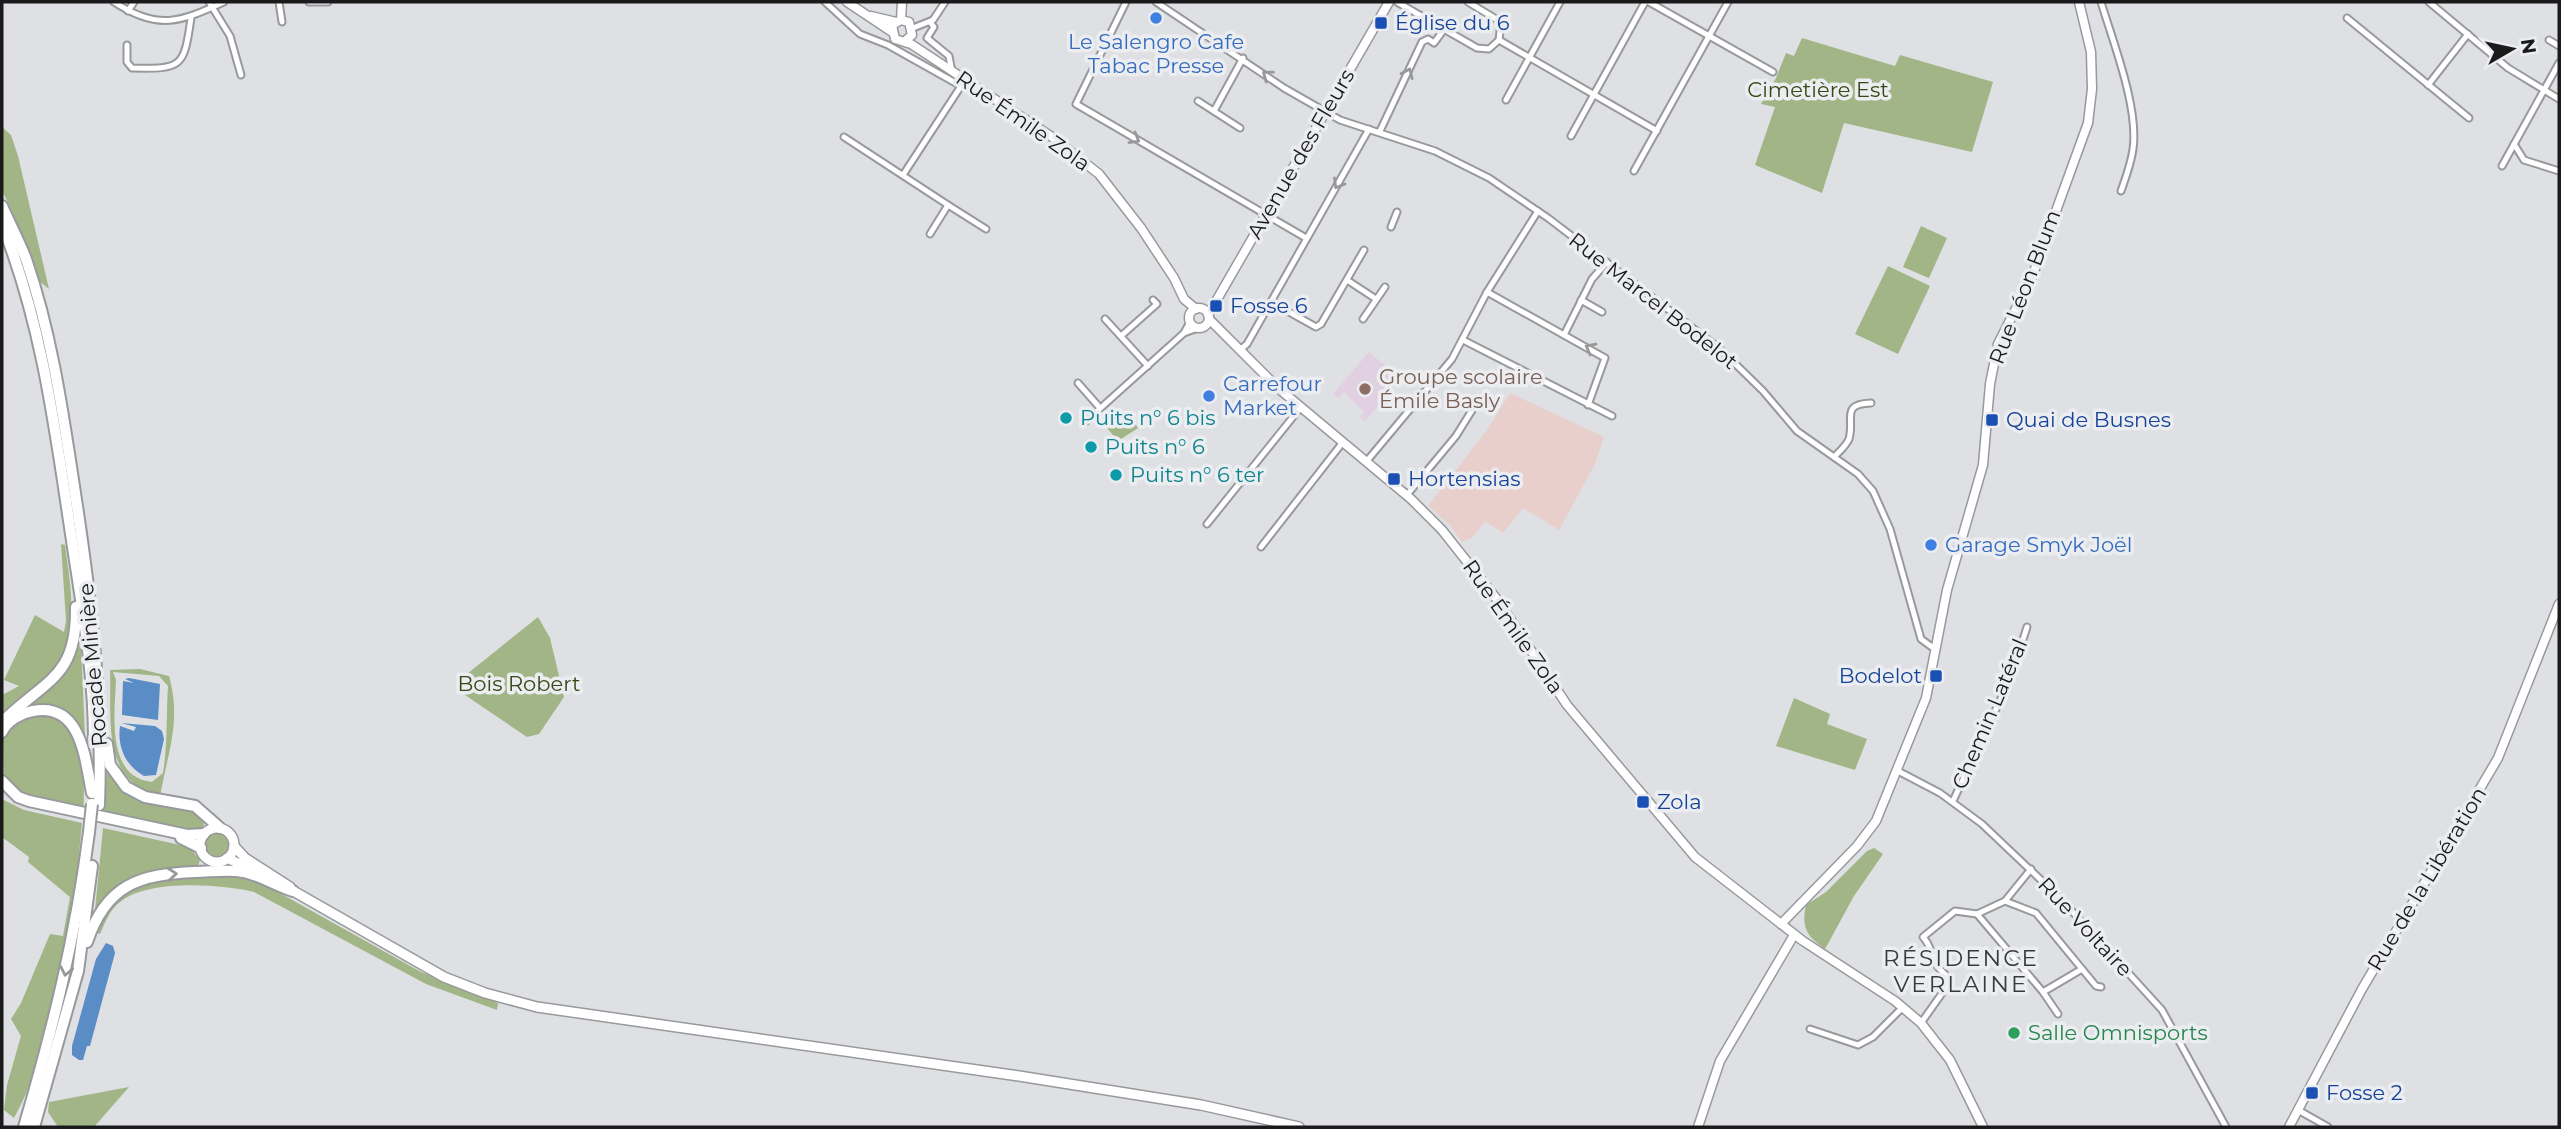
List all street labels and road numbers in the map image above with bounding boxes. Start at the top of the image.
street label: Avenue des Fleurs [1242,64,1359,243]
street label: Rue Émile Zola [951,65,1095,176]
street label: Rue Léon Blum [1984,206,2065,367]
street label: Rue Marcel Bodelot [1564,227,1742,374]
street label: Rue Émile Zola [1458,555,1569,699]
street label: Rocade Minière [73,582,112,748]
street label: Chemin Latéral [1947,635,2032,793]
street label: Rue de la Libération [2362,782,2491,975]
street label: Rue Voltaire [2033,872,2138,981]

